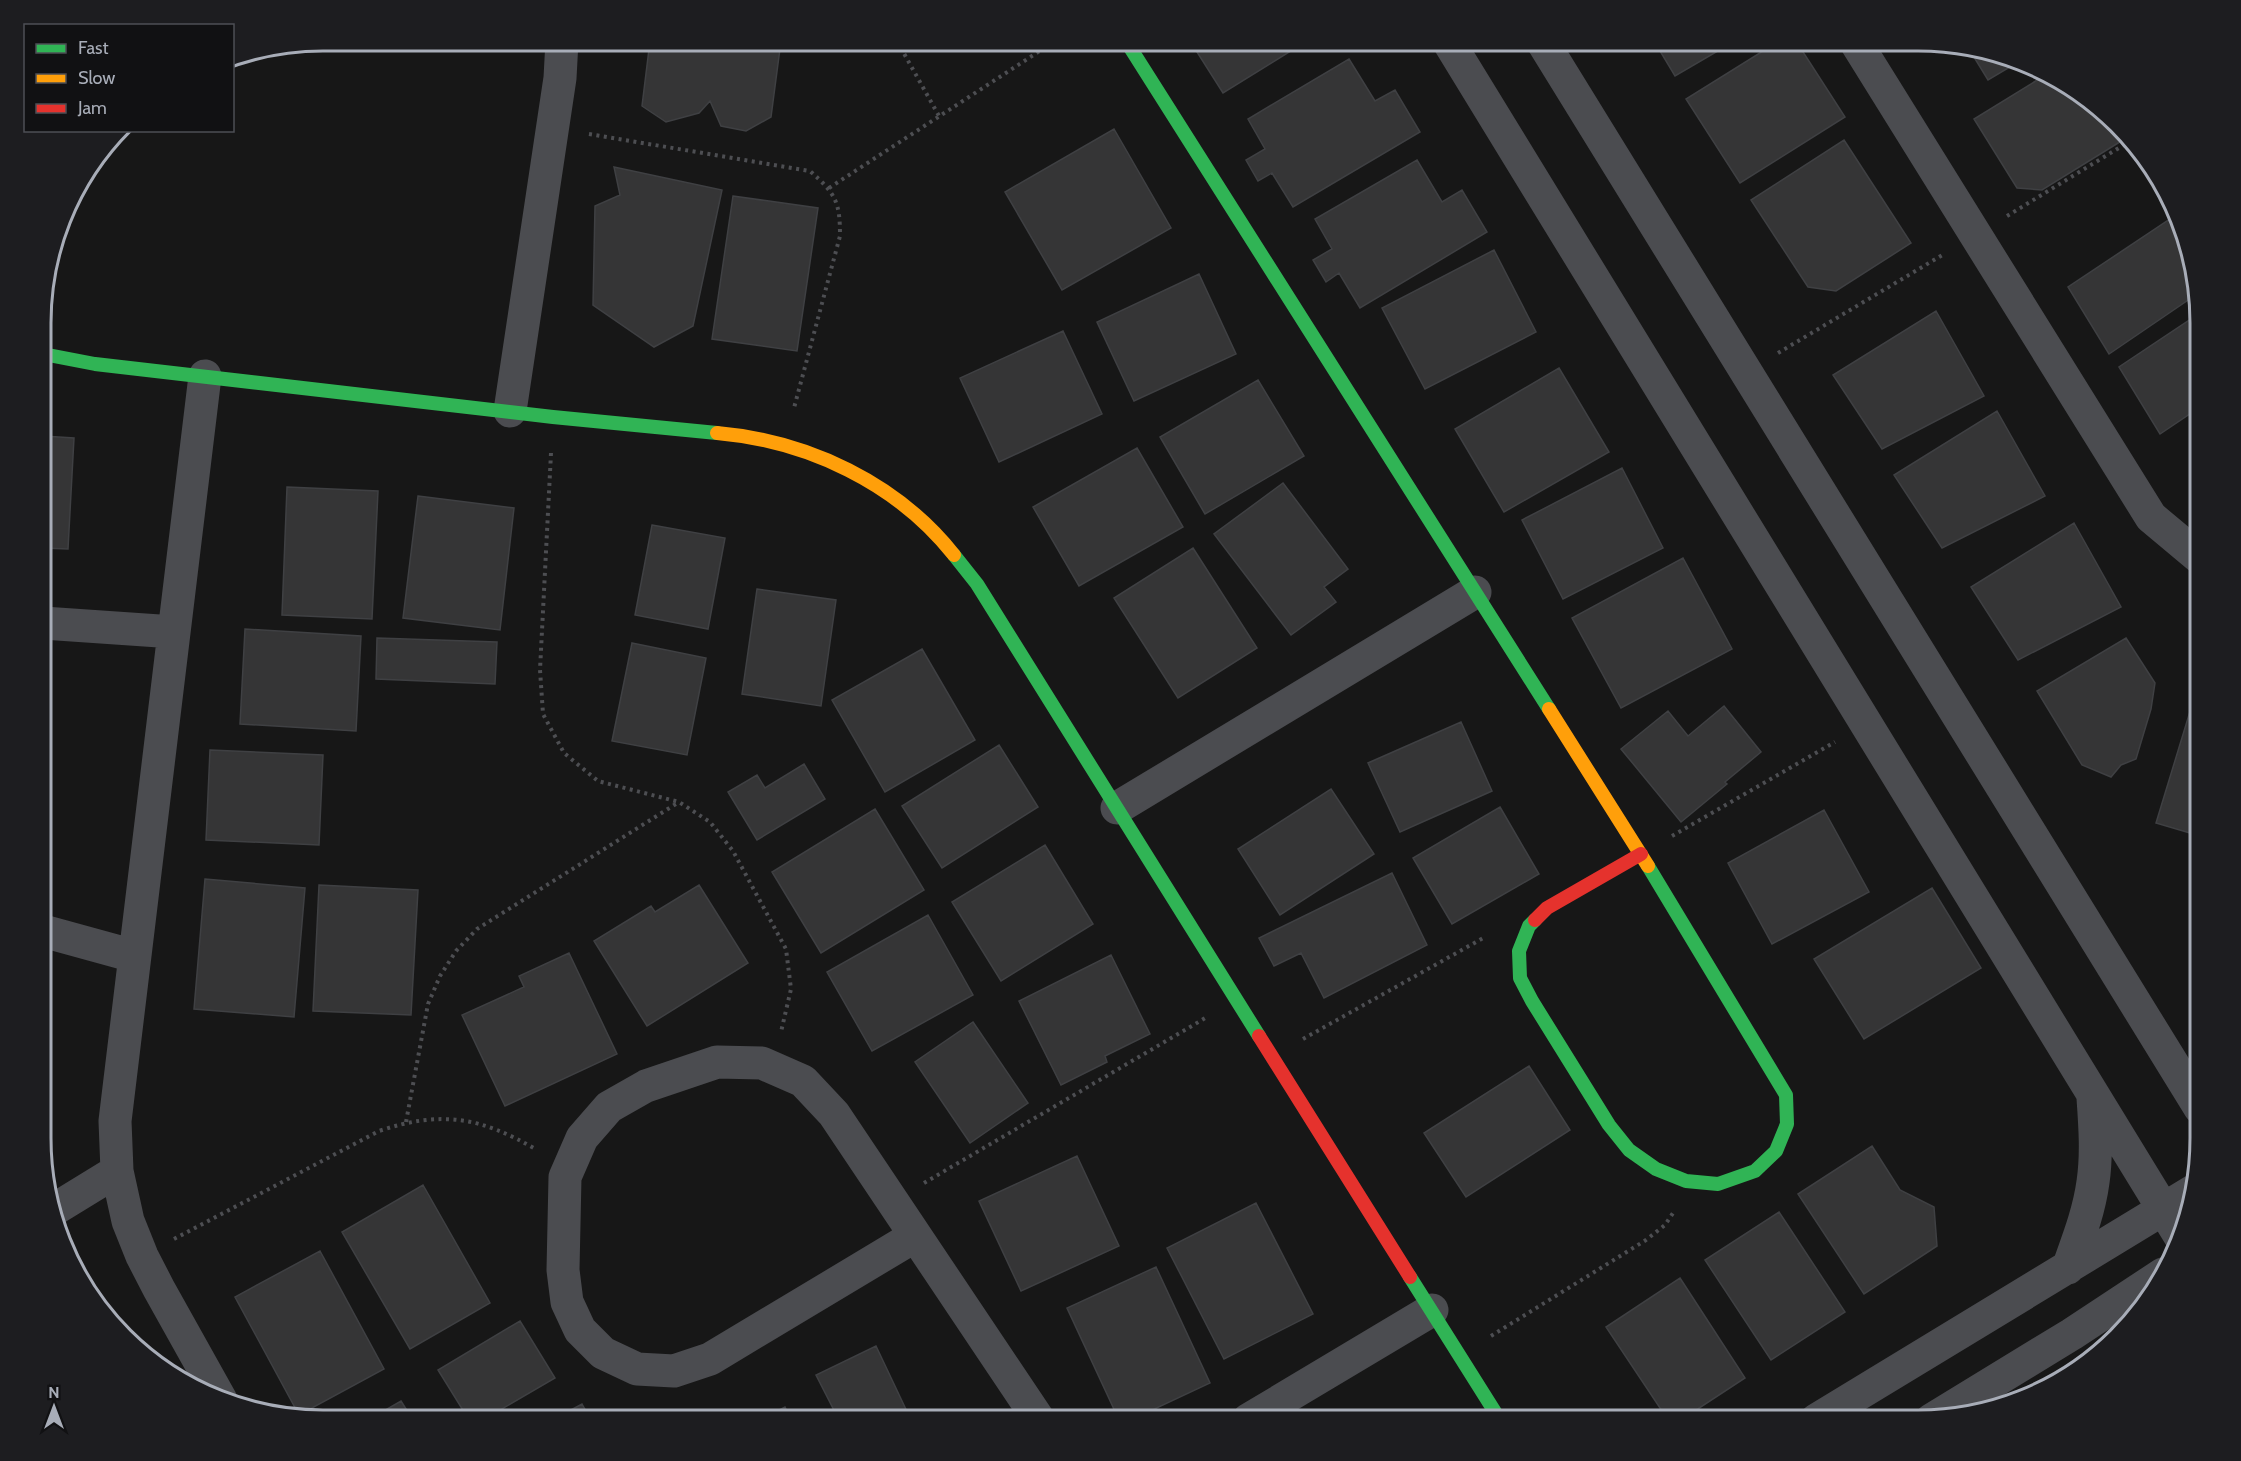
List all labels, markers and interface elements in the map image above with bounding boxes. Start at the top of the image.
legend [24,24,234,132]
text: Fast [78,37,109,59]
text: Slow [78,67,115,89]
text: Jam [77,97,107,119]
north arrow [24,1377,84,1437]
text: N [48,1383,60,1402]

